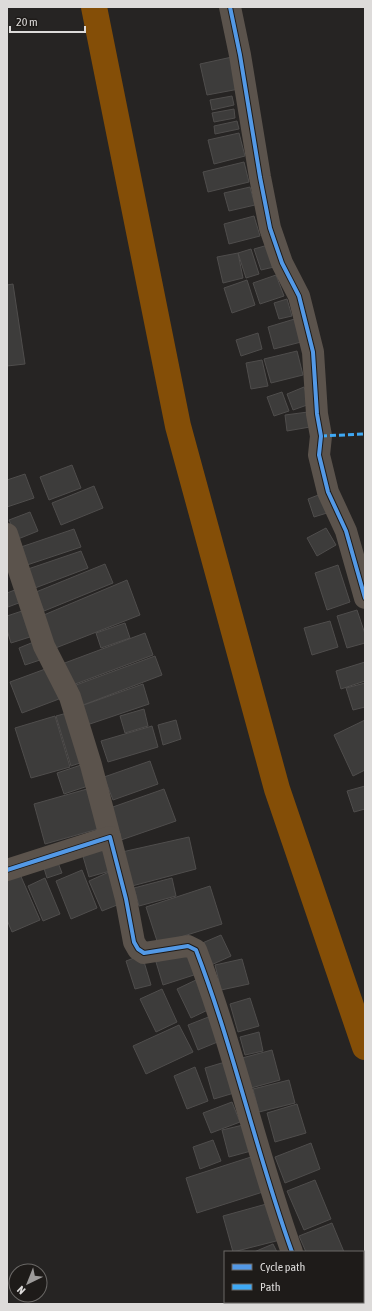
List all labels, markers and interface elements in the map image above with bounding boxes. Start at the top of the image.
scale bar [10,8,85,34]
text: 20 m [16,15,38,29]
legend [224,1251,364,1303]
text: Cycle path [260,1260,305,1274]
north arrow [8,1263,48,1303]
text: Path [260,1280,281,1294]
text: N [15,1284,28,1297]

